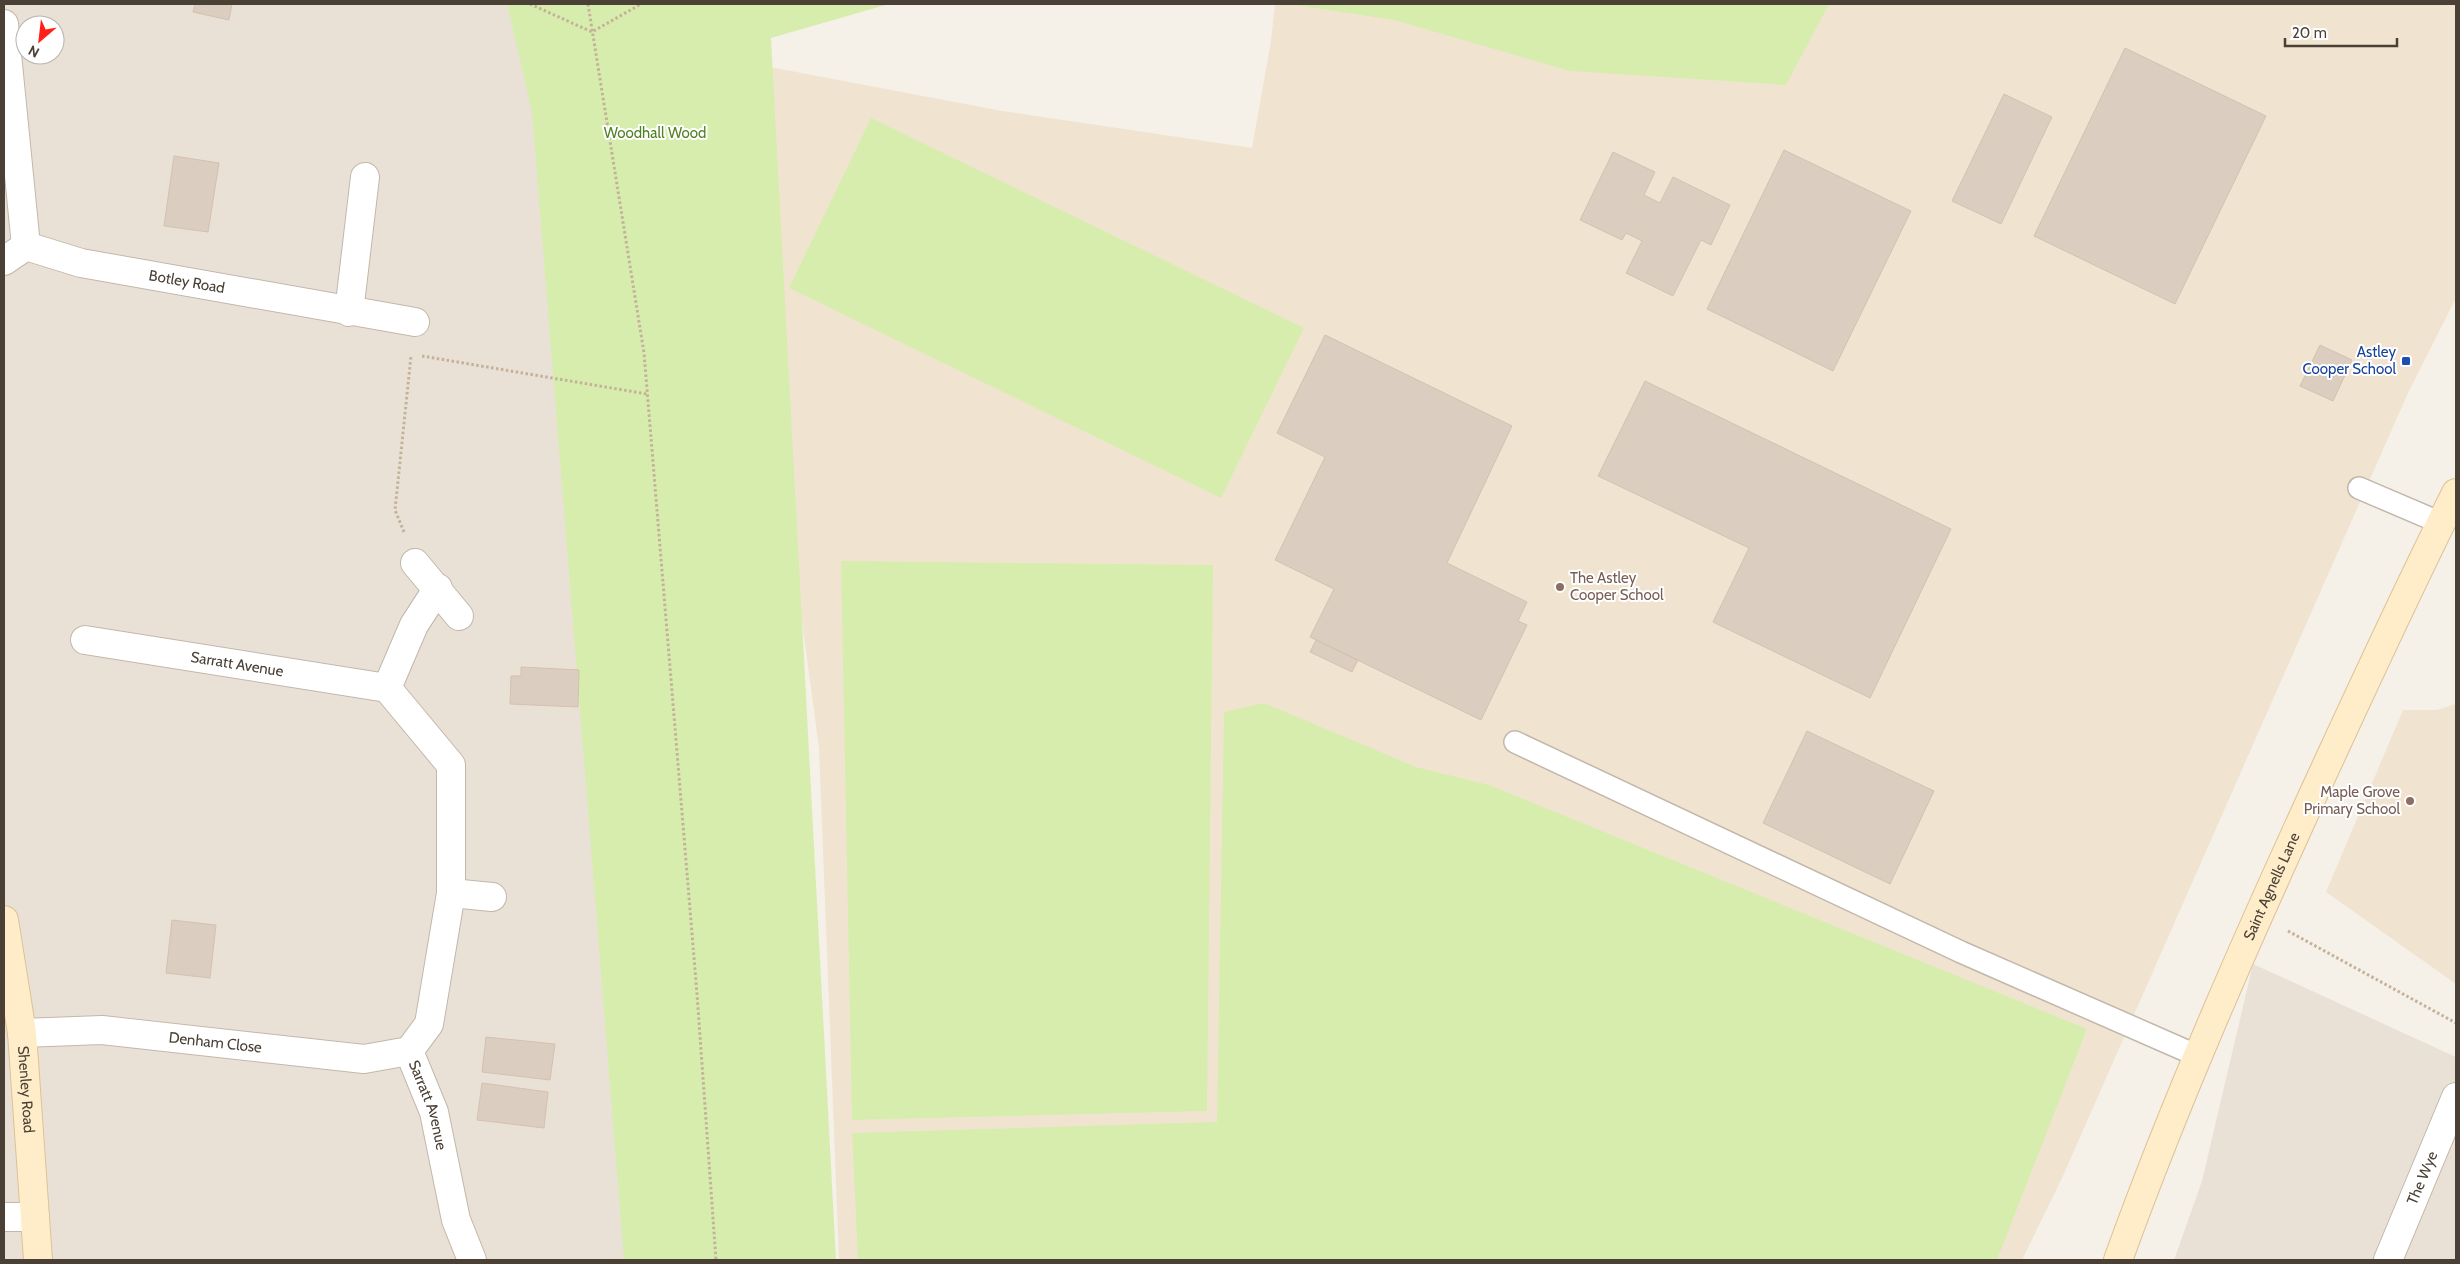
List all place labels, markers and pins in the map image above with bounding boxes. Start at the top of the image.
place label: Astley Cooper School [2303,343,2396,378]
marker: Astley Cooper School [2400,355,2412,367]
place label: The Astley Cooper School [1570,569,1664,604]
marker: The Astley Cooper School [1554,581,1566,593]
place label: Maple Grove Primary School [2304,783,2400,818]
marker: Maple Grove Primary School [2404,795,2416,807]

